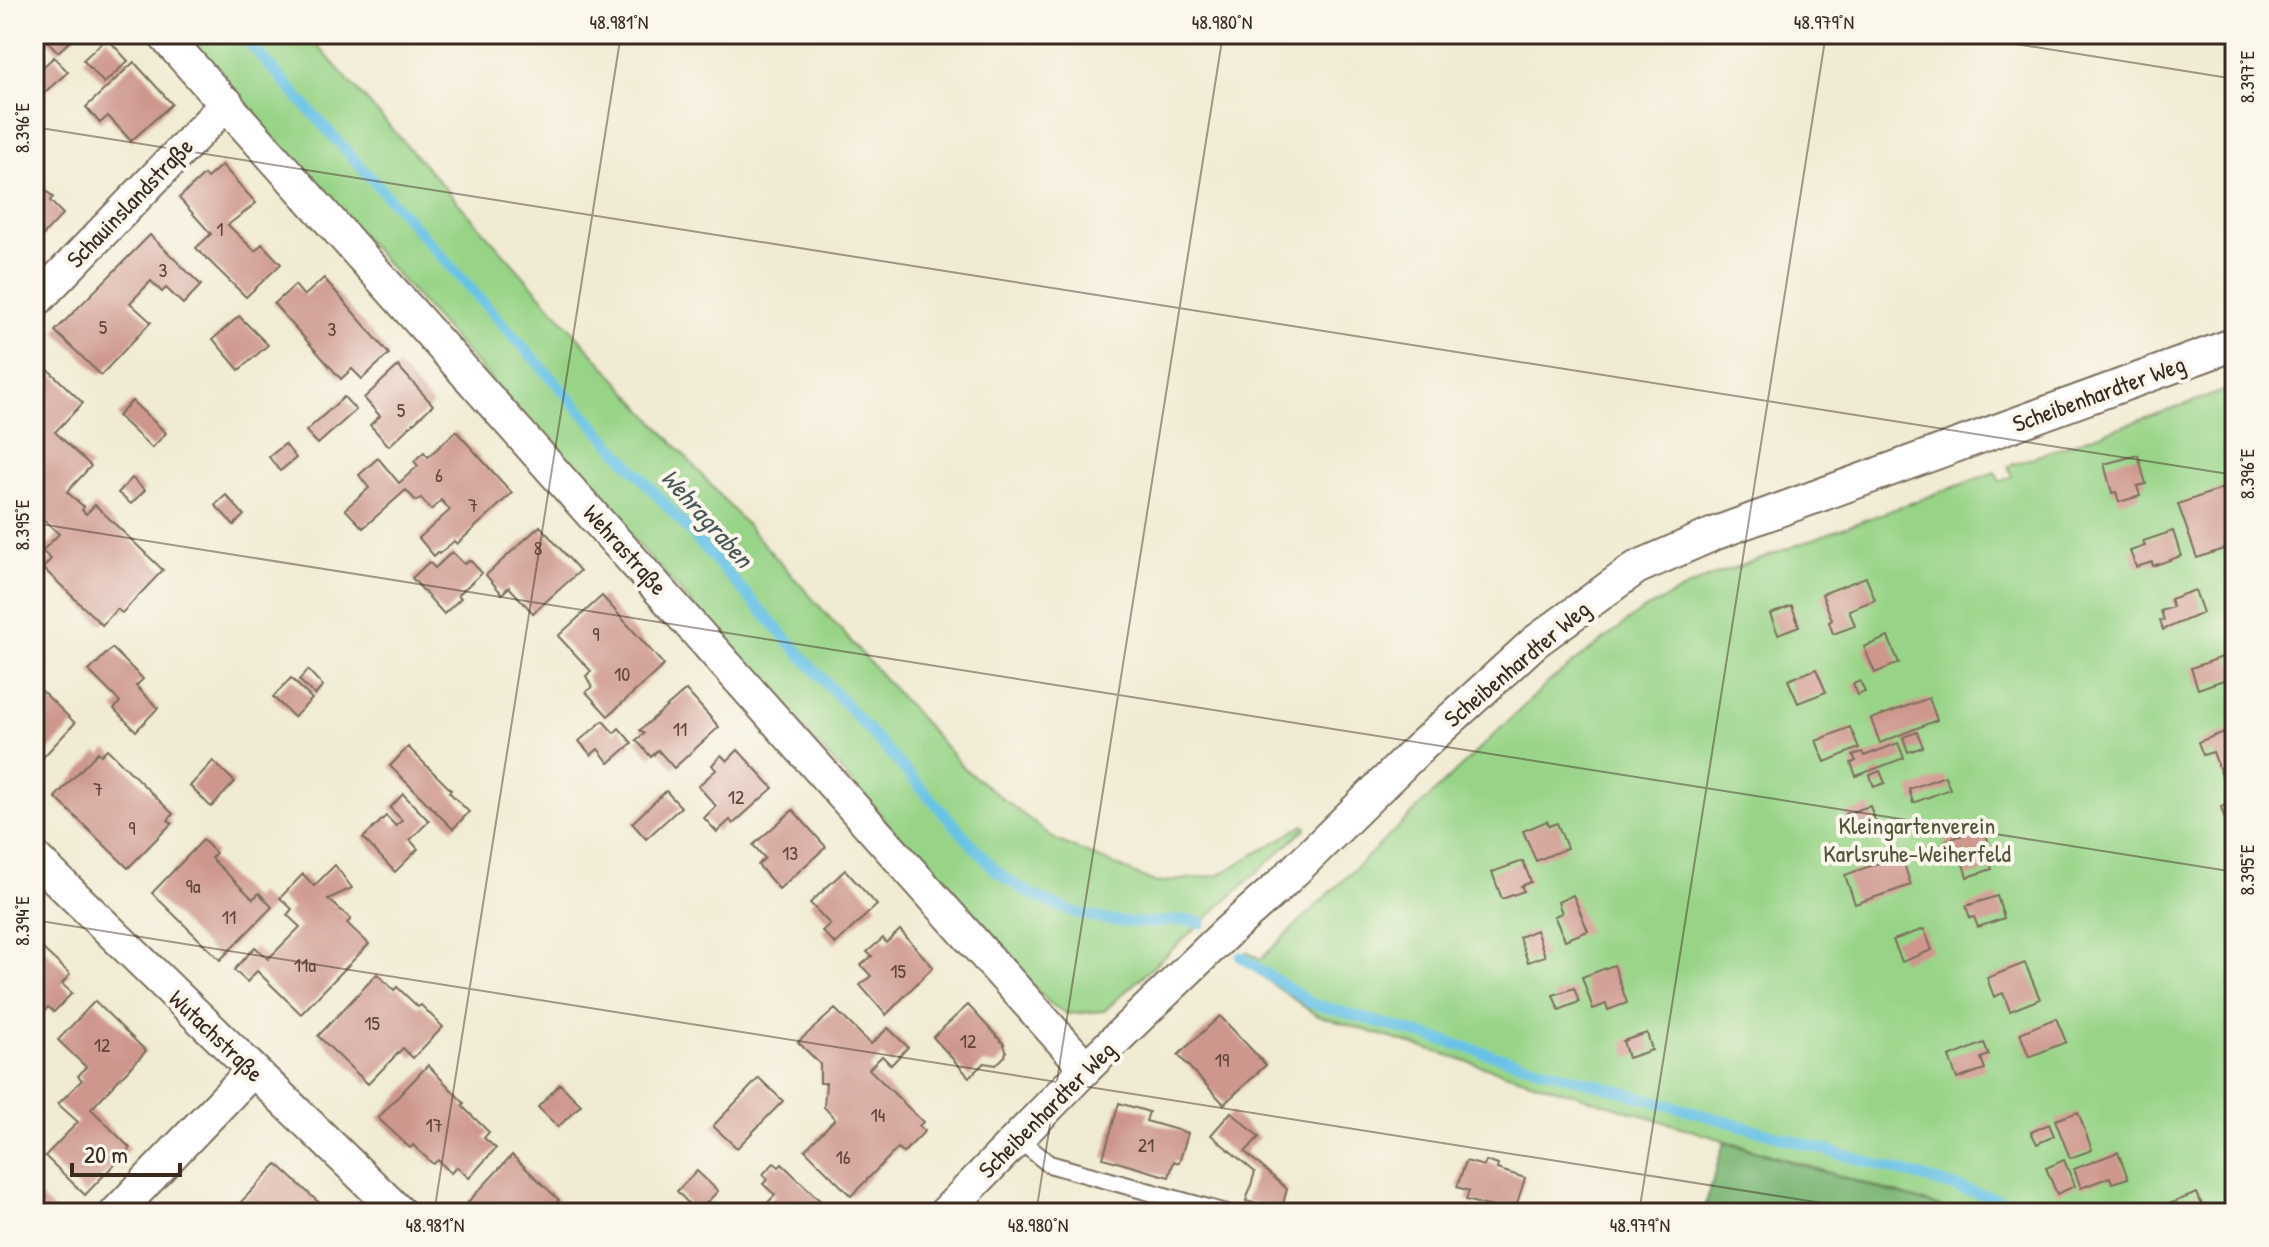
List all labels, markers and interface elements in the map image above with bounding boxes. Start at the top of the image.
text: 48.981°N [590,8,648,35]
text: 48.980°N [1192,8,1252,35]
text: 48.979°N [1794,8,1854,35]
text: 8.397°E [2233,51,2260,103]
text: 8.396°E [8,102,35,153]
street label: Schauinslandstraße [59,130,200,274]
house number: 1 [216,215,224,242]
house number: 3 [159,256,168,283]
house number: 5 [99,313,108,340]
house number: 3 [328,315,337,342]
street label: Scheibenhardter Weg [2008,347,2189,439]
house number: 5 [397,396,406,423]
text: 8.396°E [2233,448,2260,499]
house number: 6 [435,461,443,488]
water label: Wehragraben [653,461,763,577]
house number: 7 [468,491,478,518]
street label: Wehrastraße [577,497,675,602]
text: 8.395°E [8,499,35,551]
house number: 8 [534,534,542,561]
street label: Scheibenhardter Weg [1437,593,1596,734]
house number: 9 [592,620,600,647]
house number: 10 [614,660,630,687]
house number: 11 [673,715,687,742]
house number: 7 [93,775,103,802]
house number: 12 [728,783,745,810]
park label: Kleingartenverein Karlsruhe-Weiherfeld [1823,809,2011,869]
house number: 9 [128,814,136,841]
house number: 13 [782,839,798,866]
text: 8.395°E [2233,844,2260,896]
house number: 9a [185,872,201,899]
text: 8.394°E [8,896,35,946]
house number: 11 [222,903,236,930]
house number: 11a [294,951,316,978]
house number: 15 [890,957,906,984]
street label: Wutachstraße [162,982,271,1089]
house number: 15 [364,1009,380,1036]
house number: 12 [960,1027,977,1054]
house number: 12 [94,1031,111,1058]
street label: Scheibenhardter Weg [971,1034,1122,1185]
house number: 19 [1215,1046,1229,1073]
house number: 14 [871,1101,885,1128]
house number: 17 [425,1111,443,1138]
scale bar [72,1127,180,1177]
house number: 21 [1138,1131,1154,1158]
text: 20 m [84,1138,128,1170]
house number: 16 [835,1143,851,1170]
text: 48.981°N [406,1211,464,1238]
text: 48.980°N [1008,1211,1068,1238]
text: 48.979°N [1610,1211,1670,1238]

